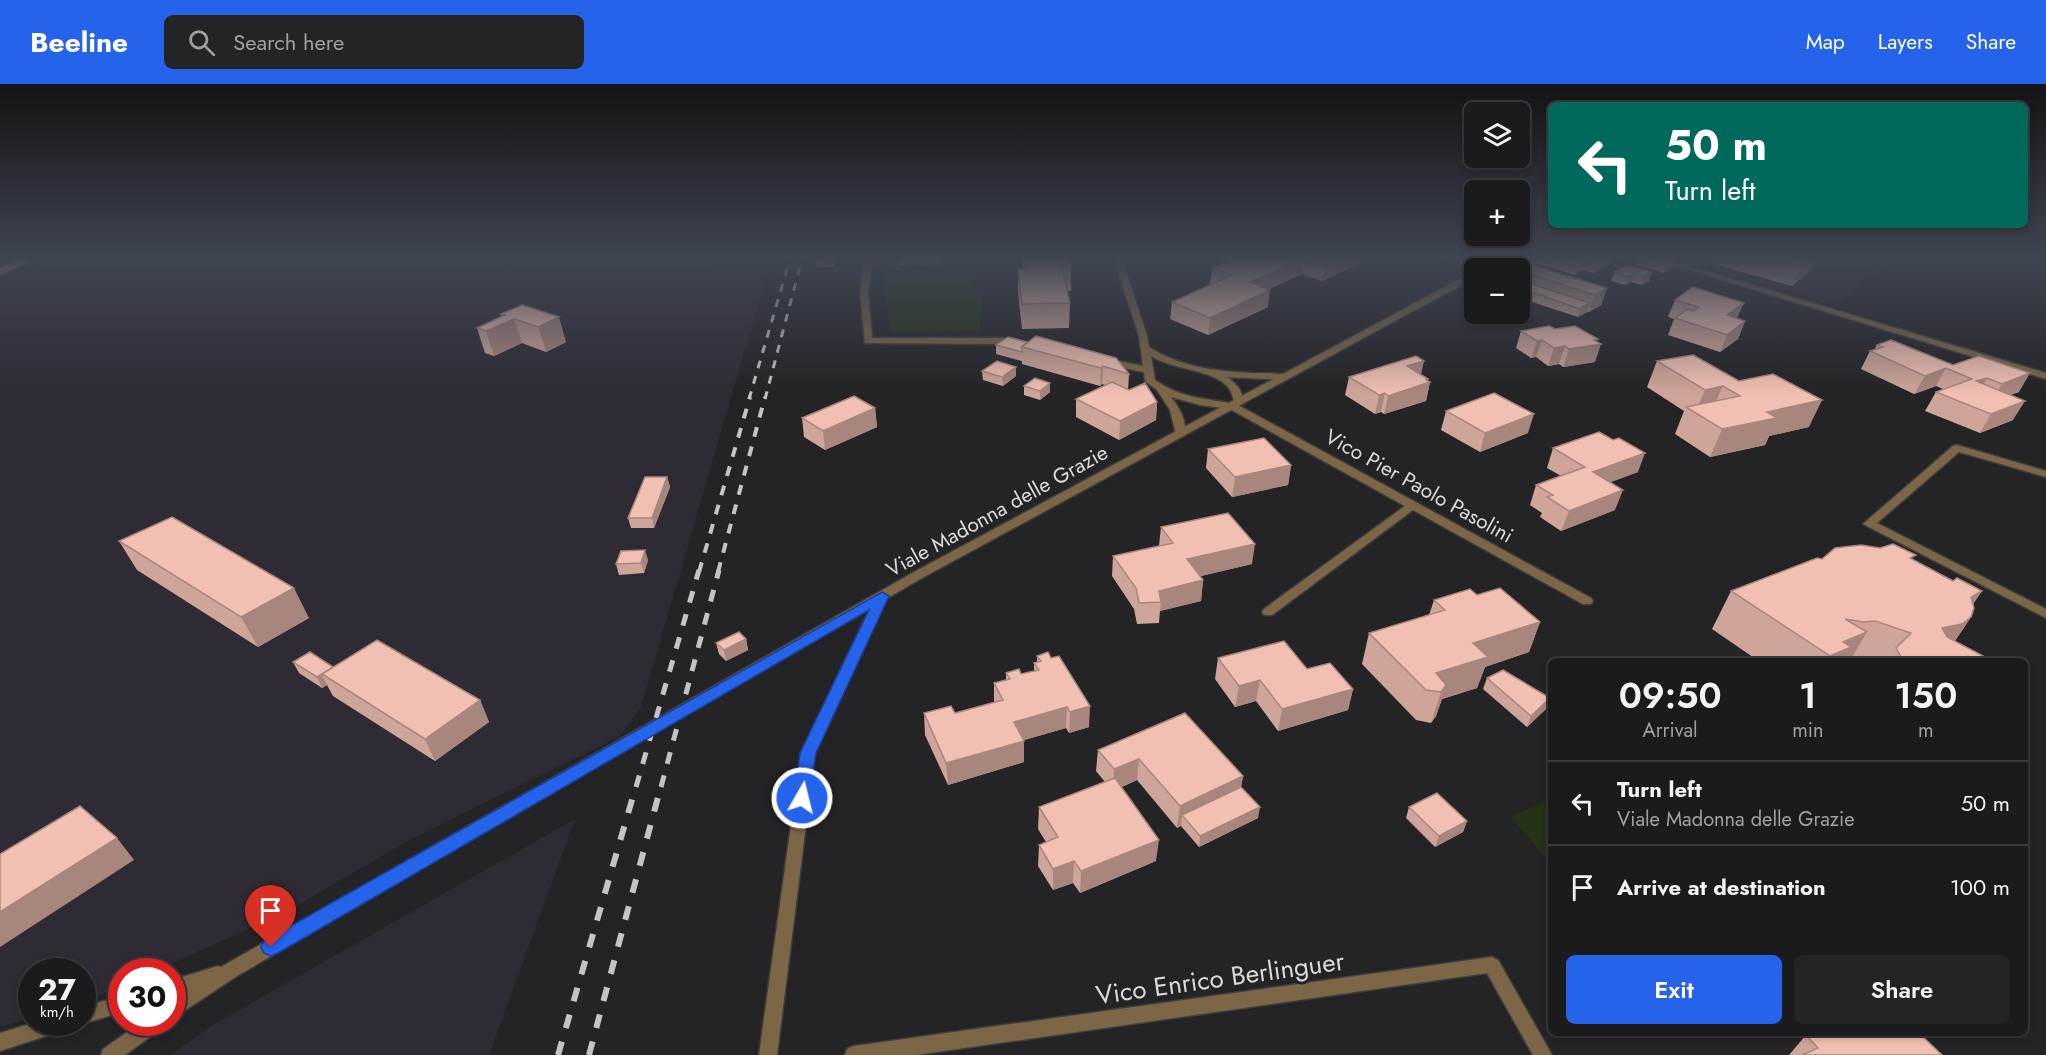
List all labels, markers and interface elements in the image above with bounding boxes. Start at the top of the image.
search box [164,15,584,69]
text: Beeline [30,22,128,63]
icon: search [185,26,218,59]
text: Search here [233,26,344,58]
text: Map [1806,27,1845,57]
text: Layers [1878,27,1933,57]
text: Share [1966,27,2016,57]
map controls [1464,102,1530,324]
button: layers [1464,102,1530,168]
text: 50 m [1665,115,1767,176]
icon: left [1566,126,1644,204]
text: Turn left [1665,171,1755,210]
button: + [1464,180,1530,246]
button: − [1464,258,1530,324]
street label: Vico Pier Paolo Pasolini [1319,422,1519,550]
street label: Viale Madonna delle Grazie [881,437,1114,585]
text: 09:50 [1619,669,1722,721]
text: 1 [1799,669,1817,721]
text: 150 [1894,669,1957,721]
text: Arrival [1643,716,1698,745]
text: min [1792,716,1824,745]
text: m [1918,716,1934,745]
position arrow [770,766,834,830]
text: Turn left [1617,773,1702,805]
icon: left [1566,787,1599,820]
text: 50 m [1961,787,2010,819]
text: Viale Madonna delle Grazie [1617,805,1855,834]
icon: arrive [1566,871,1599,904]
text: Arrive at destination [1617,871,1826,903]
text: 100 m [1950,871,2010,903]
pin [245,885,296,947]
icon: arrive [254,894,287,927]
street label: Vico Enrico Berlinguer [1093,942,1347,1014]
button: Exit [1566,955,1782,1024]
button: Share [1794,955,2010,1024]
speed limit sign: 30 [108,958,186,1036]
text: 27 [38,968,76,1011]
text: km/h [40,1001,74,1023]

